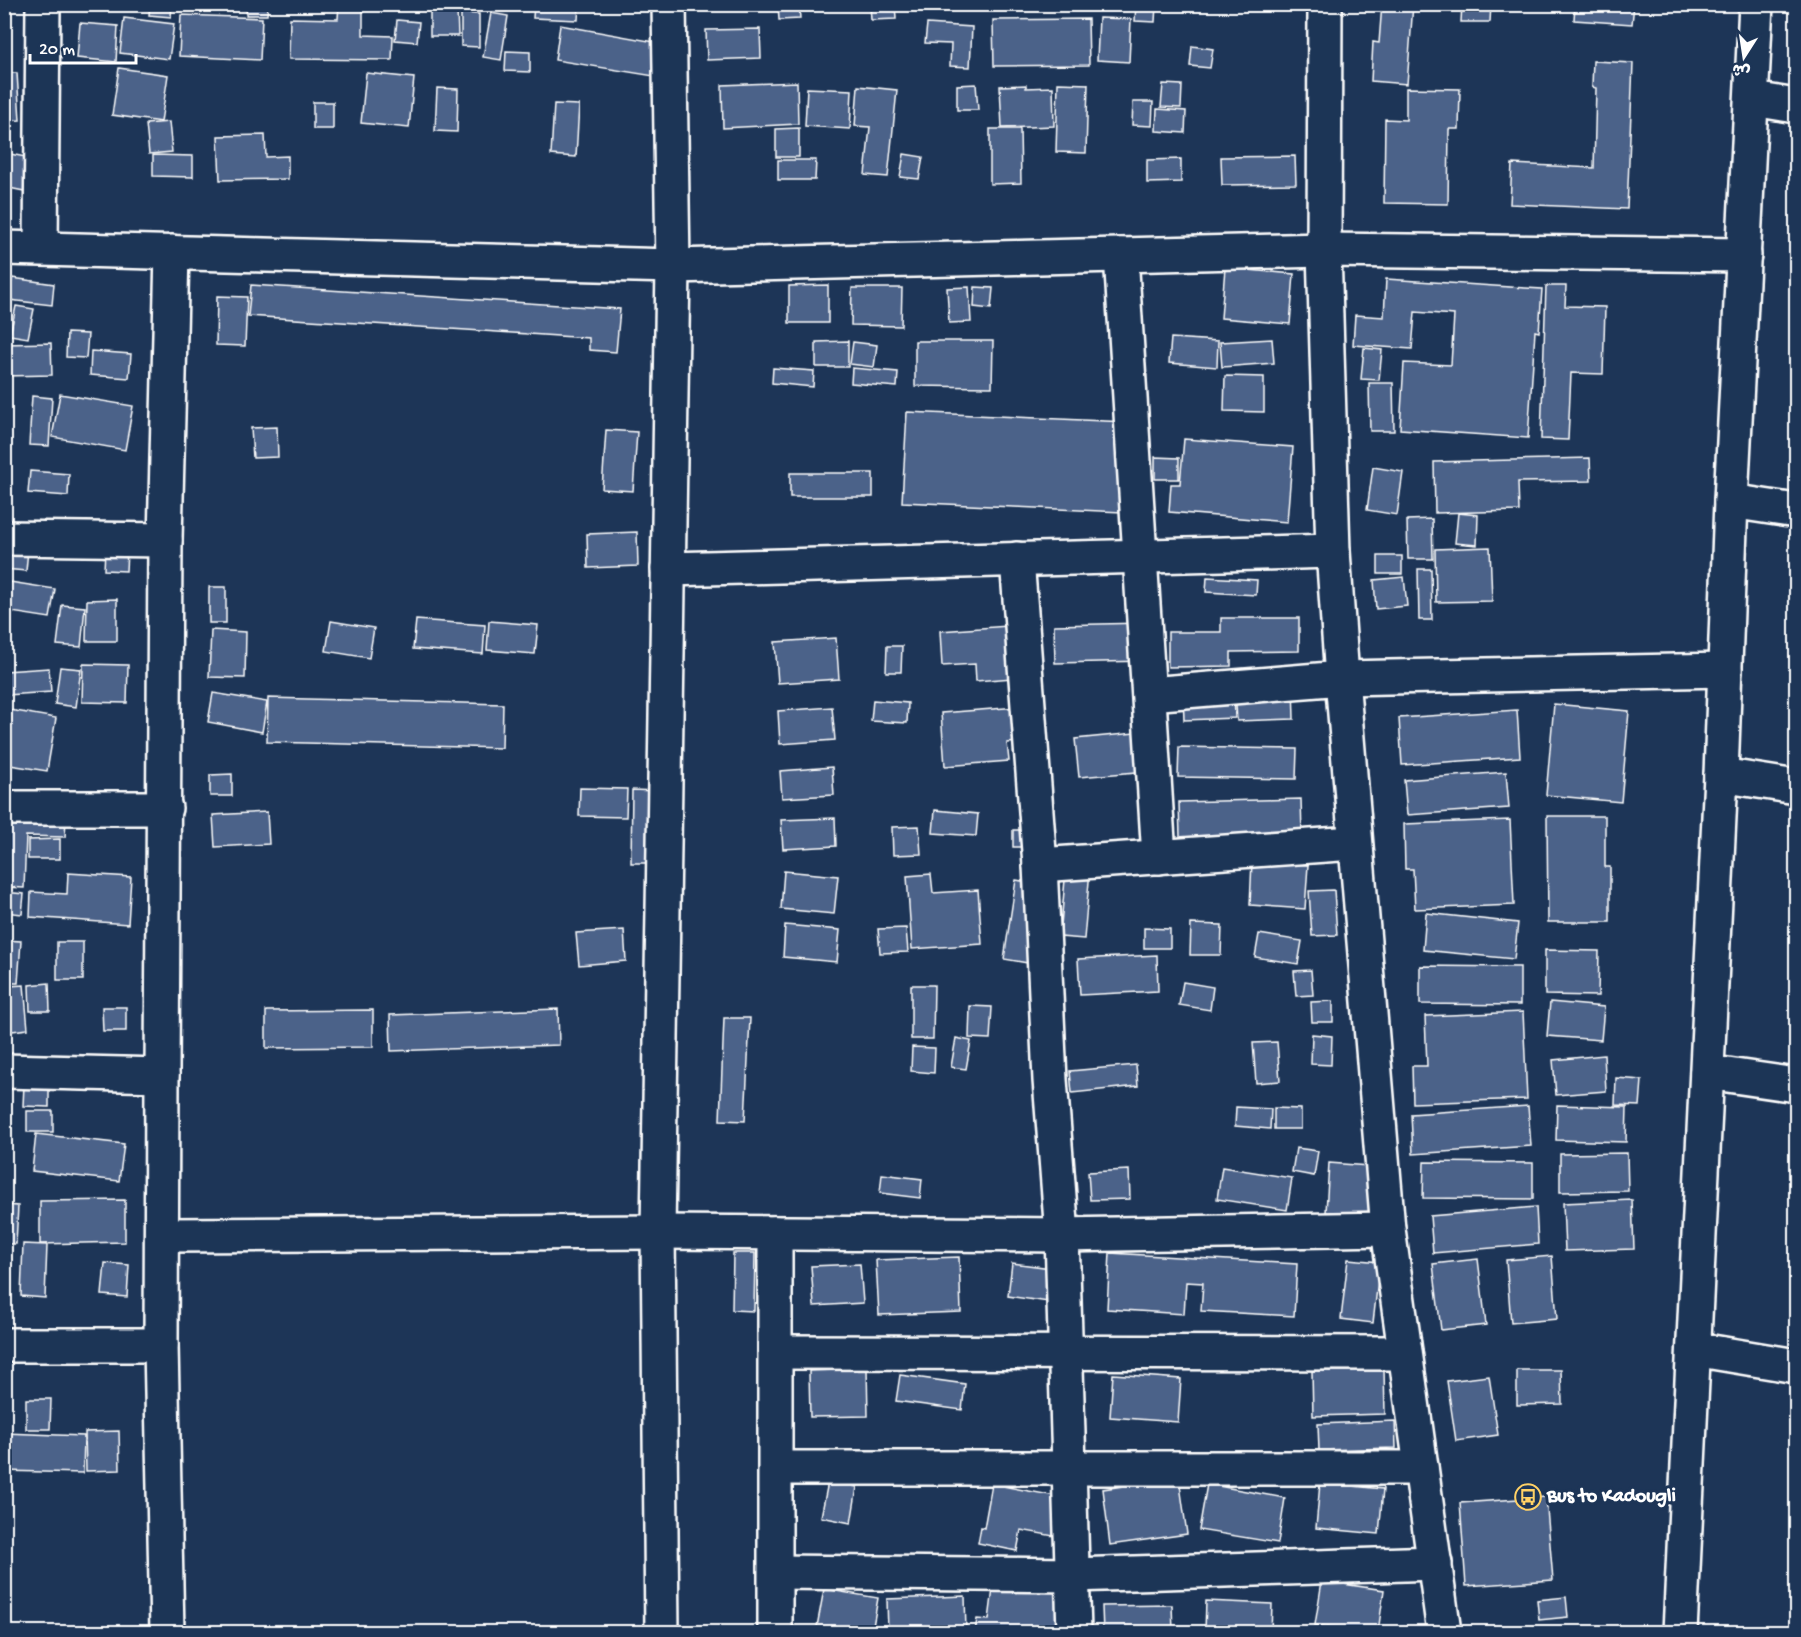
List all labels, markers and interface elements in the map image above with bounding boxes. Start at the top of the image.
scale bar [30,27,136,65]
north arrow [1714,27,1774,87]
text: 20 m [39,40,75,61]
text: ش [1731,57,1752,79]
bus stop icon: Bus to Kadougli [1513,1482,1543,1512]
place label: Bus to Kadougli [1546,1486,1676,1509]

